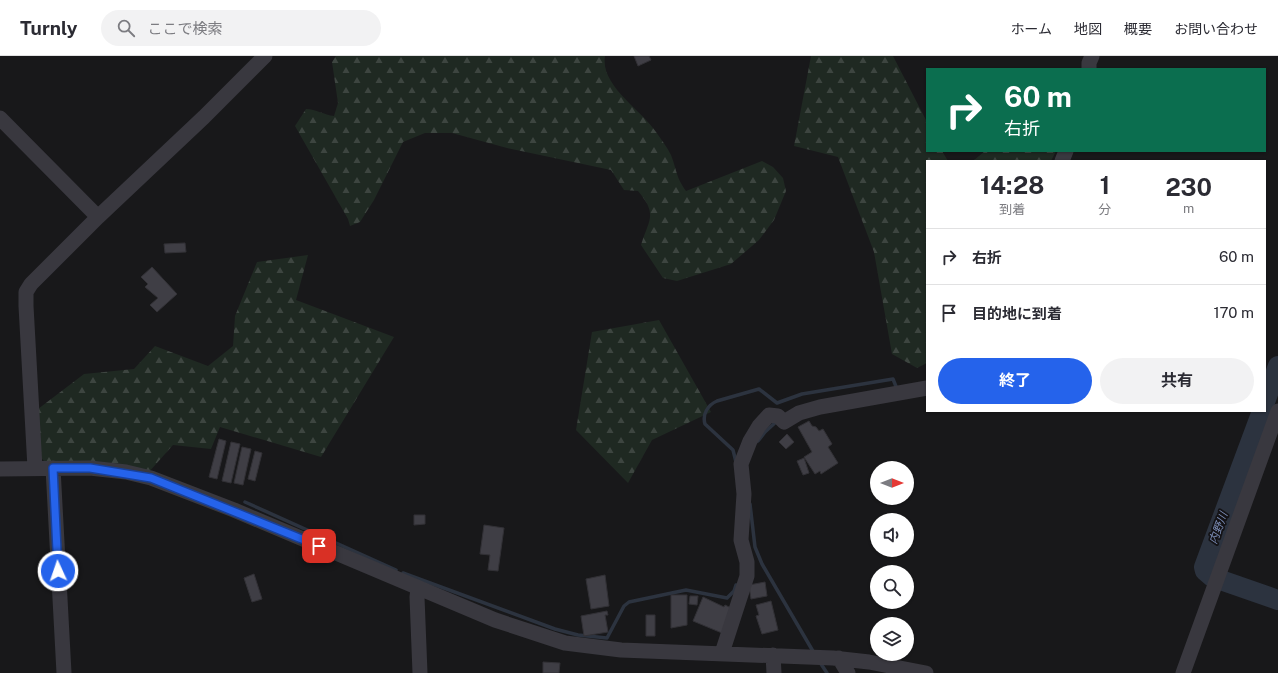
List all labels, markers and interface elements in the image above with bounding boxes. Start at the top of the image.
search box [101,10,381,46]
text: Turnly [20,17,77,39]
icon: search [115,17,137,39]
text: ここで検索 [147,20,222,37]
text: ホーム [1010,21,1052,37]
text: 地図 [1074,21,1102,37]
text: 概要 [1124,21,1152,37]
text: お問い合わせ [1174,21,1258,37]
text: 60 m [1004,80,1072,113]
icon: right [938,84,990,136]
text: 右折 [1004,118,1040,139]
text: 14:28 [980,171,1044,199]
text: 1 [1100,171,1110,199]
text: 230 [1165,173,1212,201]
text: m [1183,201,1194,216]
text: 到着 [999,202,1025,217]
text: 分 [1098,202,1111,217]
icon: right [938,246,960,268]
text: 60 m [1219,248,1254,265]
text: 右折 [972,249,1002,266]
icon: arrive [938,302,960,324]
text: 170 m [1213,304,1254,321]
text: 目的地に到着 [972,305,1062,322]
button: 終了 [938,358,1092,404]
button: 共有 [1100,358,1254,404]
north arrow [870,461,914,505]
map controls [870,461,914,661]
water label: 内野川 [1207,510,1230,546]
button: sound [870,513,914,557]
pin [302,529,336,563]
icon: arrive [308,535,330,557]
position arrow [37,550,79,592]
button: search [870,565,914,609]
button: layers [870,617,914,661]

